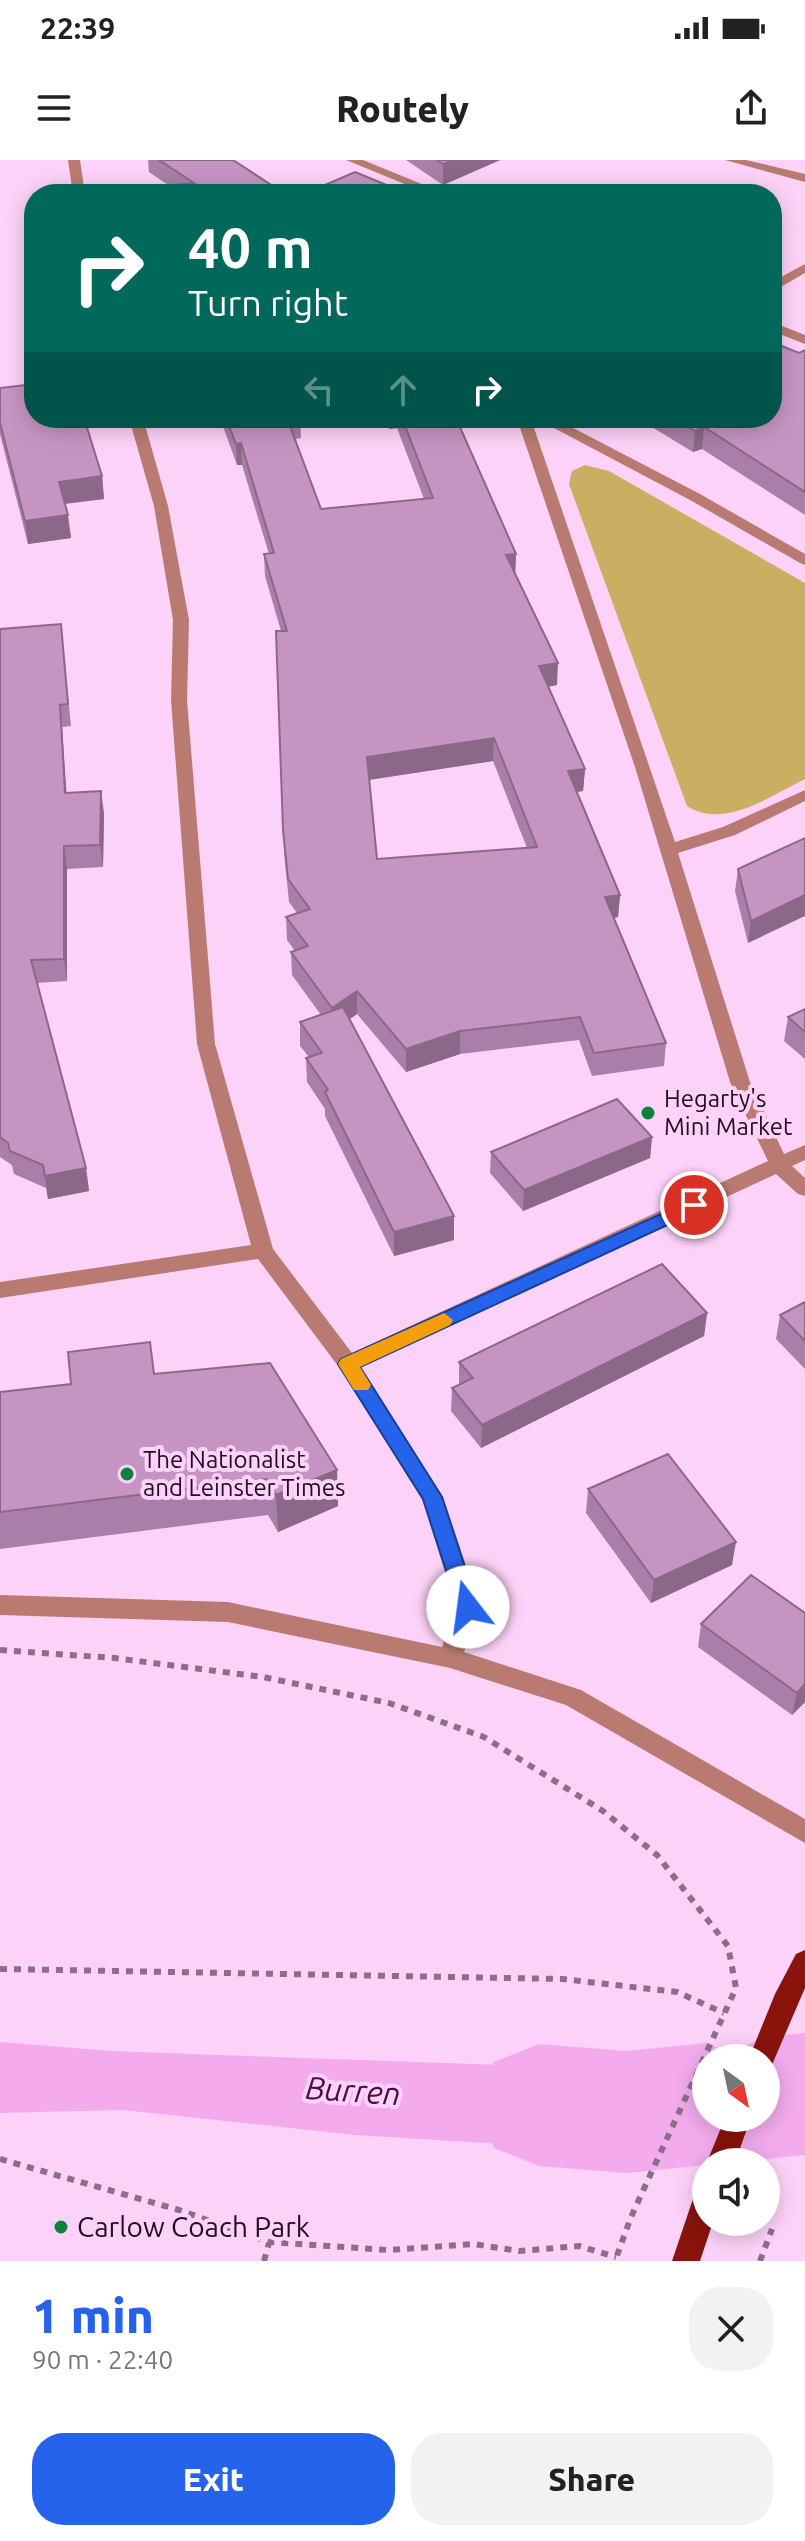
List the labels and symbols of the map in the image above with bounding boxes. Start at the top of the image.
place label: Hegarty's Mini Market [664,1085,793,1140]
marker: Hegarty's Mini Market [639,1104,657,1122]
pin [660,1171,728,1239]
place label: The Nationalist and Leinster Times [143,1446,345,1501]
marker: The Nationalist and Leinster Times [118,1465,136,1483]
position arrow [426,1565,510,1649]
north arrow [692,2044,780,2132]
water label: Burren [304,2069,402,2111]
place label: Carlow Coach Park [77,2211,310,2242]
marker: Carlow Coach Park [52,2218,70,2236]

